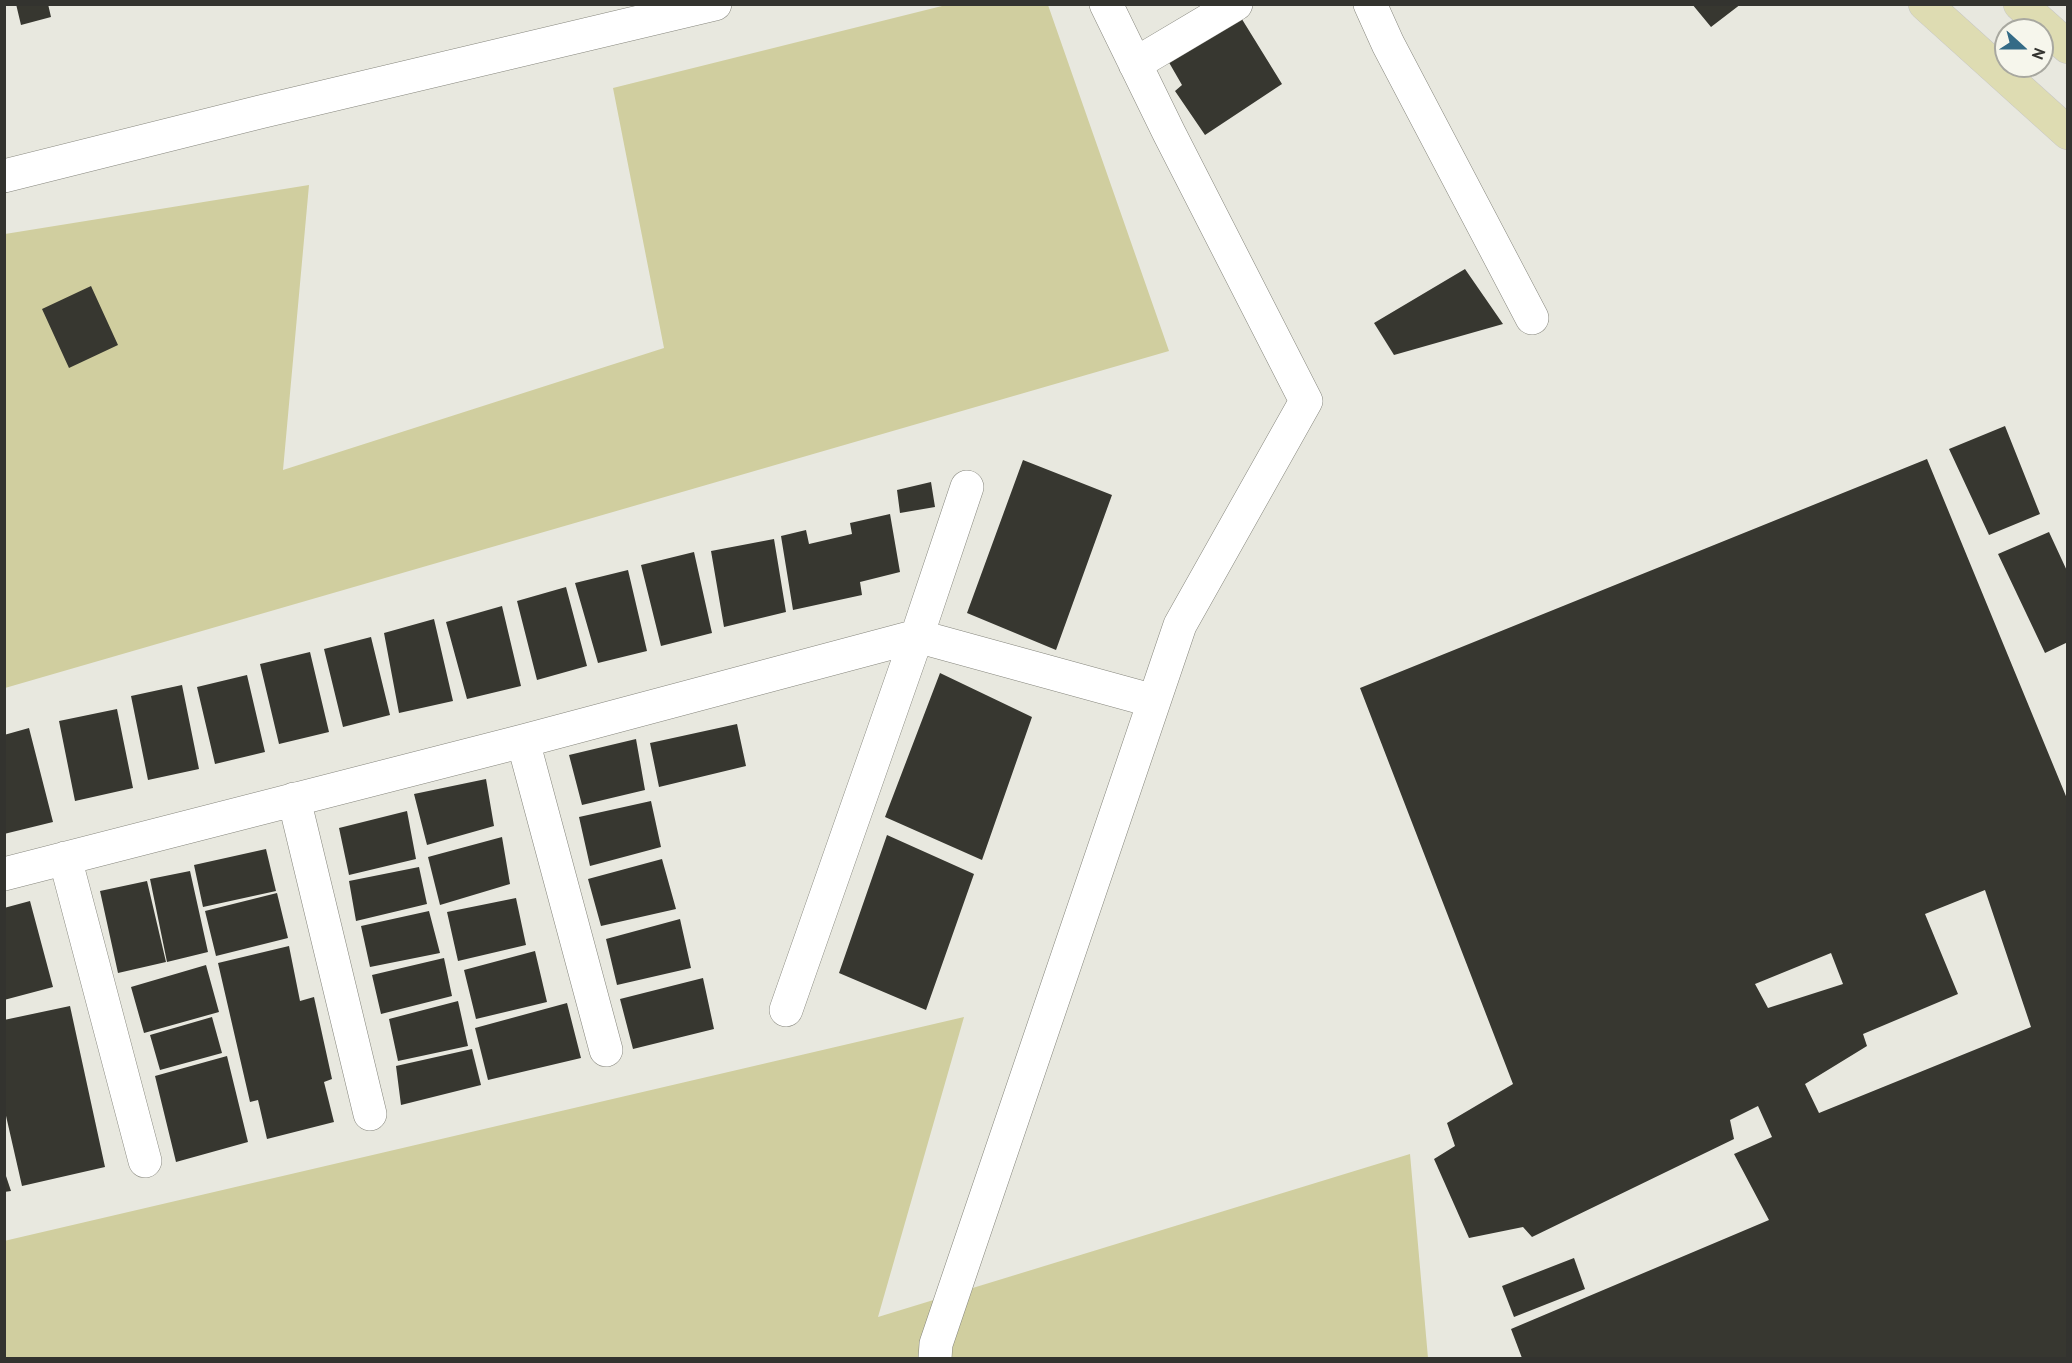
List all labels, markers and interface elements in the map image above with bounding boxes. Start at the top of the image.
north arrow [1994,18,2054,78]
text: N [2028,45,2050,62]

